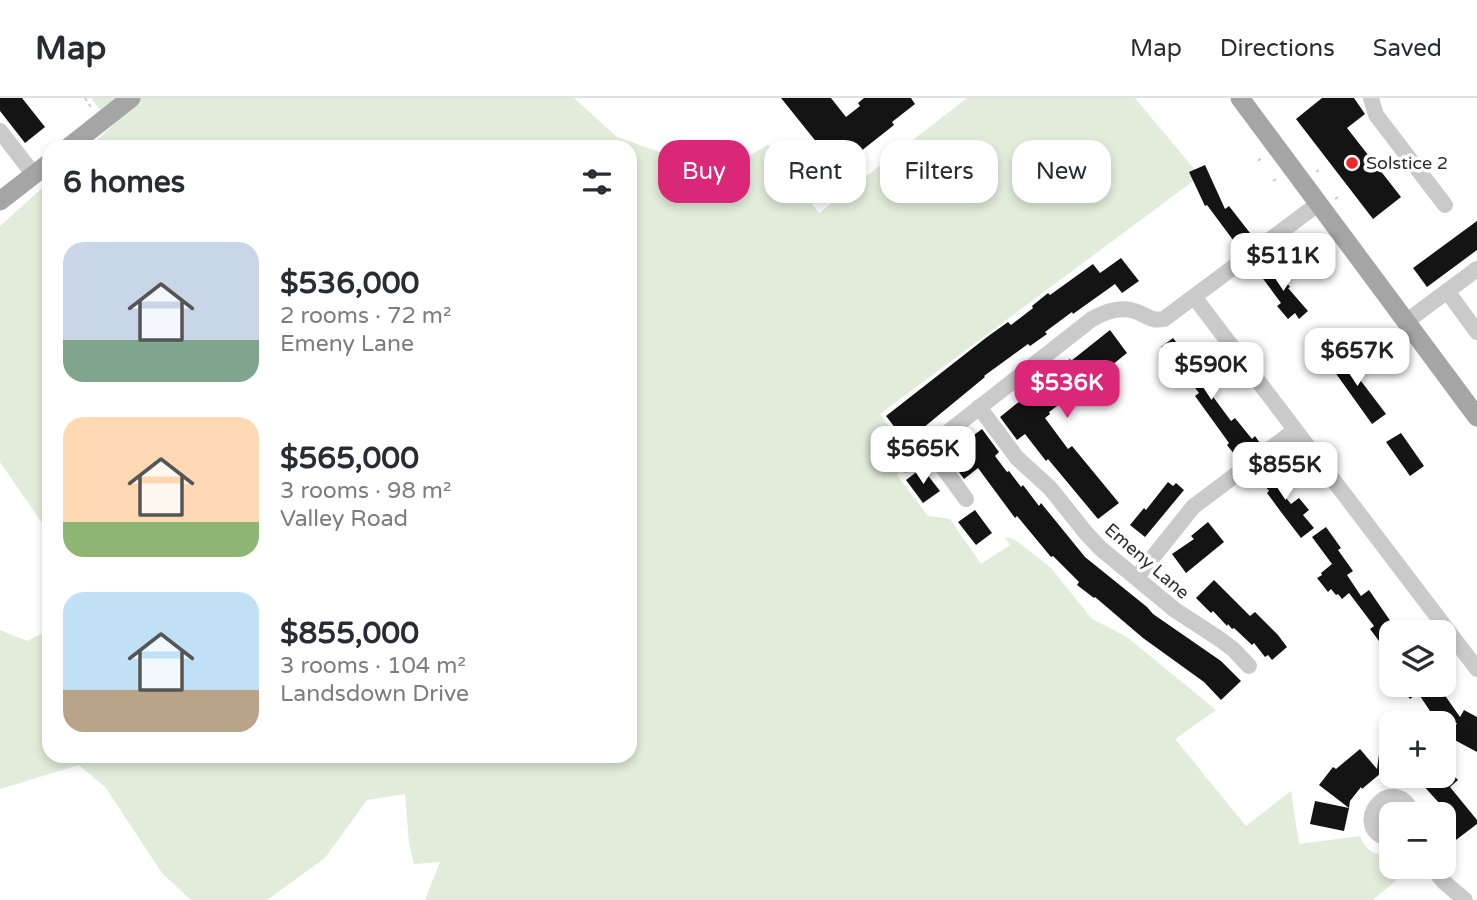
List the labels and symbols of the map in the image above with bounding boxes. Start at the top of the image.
place label: Solstice 2 [1366,152,1448,174]
marker: Solstice 2 [1344,155,1360,171]
pin: $511K [1234,234,1332,293]
pin: $657K [1308,328,1406,388]
pin: $590K [1162,342,1260,402]
pin: $536K [1018,360,1116,420]
pin: $565K [874,426,972,486]
pin: $855K [1236,442,1334,502]
street label: Emeny Lane [1100,518,1194,604]

